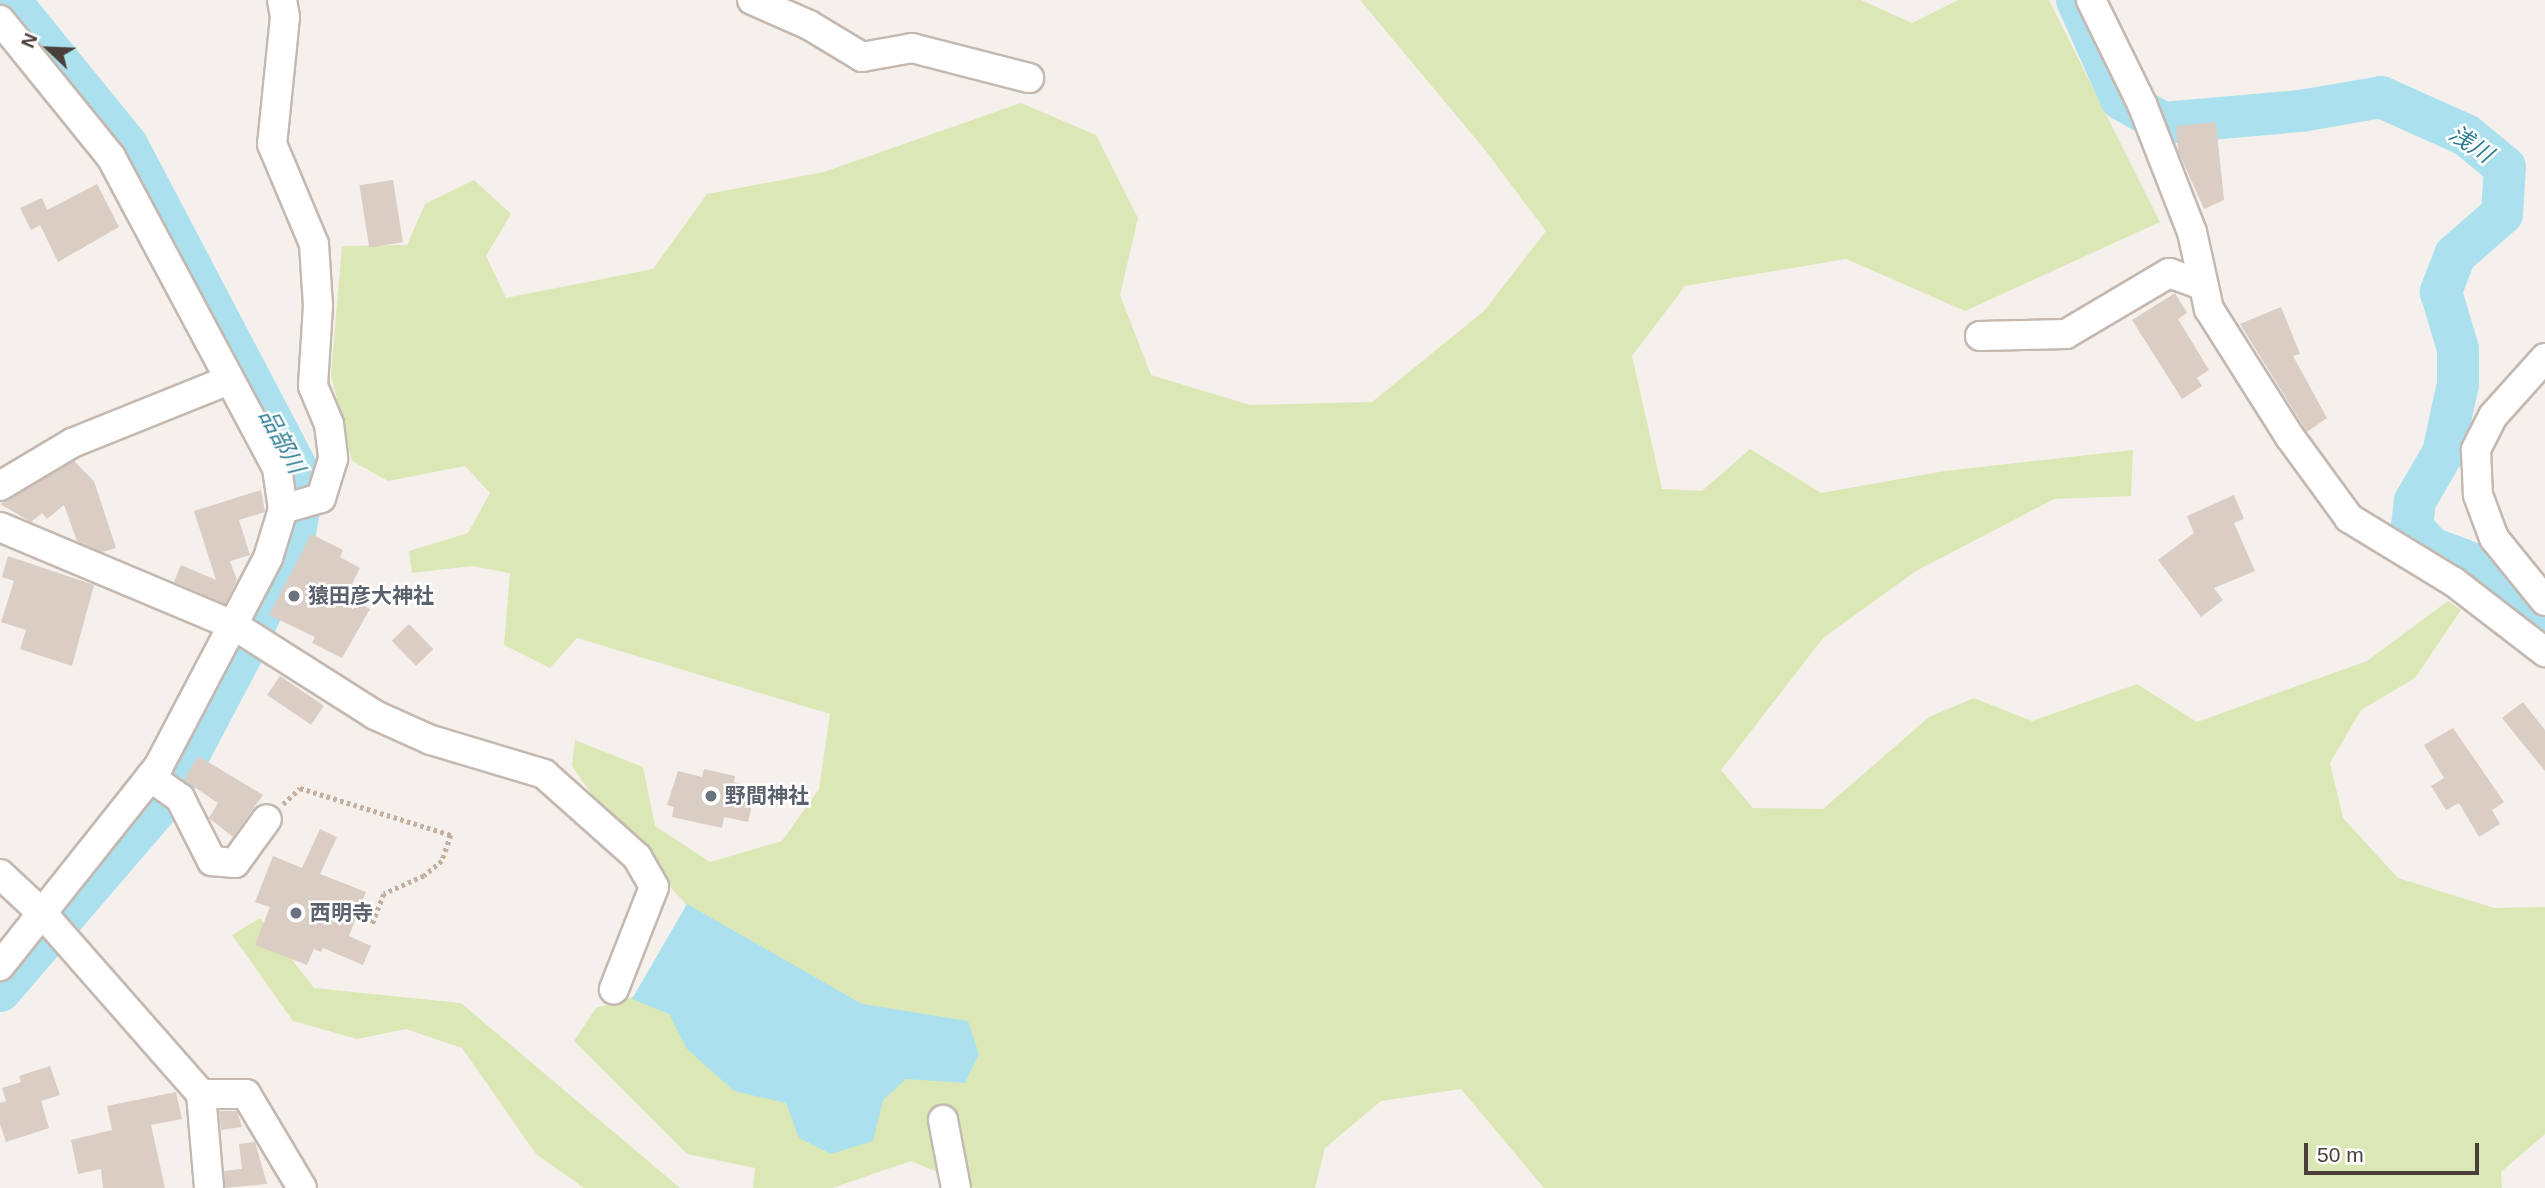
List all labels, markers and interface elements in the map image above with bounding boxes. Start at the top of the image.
north arrow [14,14,84,84]
text: N [17,30,42,51]
water label: 浅川 [2444,120,2498,168]
water label: 品部川 [254,404,310,478]
place label: 猿田彦大神社 [308,583,434,609]
marker: 猿田彦大神社 [286,588,302,604]
place label: 野間神社 [725,783,809,809]
marker: 野間神社 [703,788,719,804]
place label: 西明寺 [310,900,373,926]
marker: 西明寺 [288,905,304,921]
scale bar [2307,1128,2482,1172]
text: 50 m [2317,1143,2364,1166]

